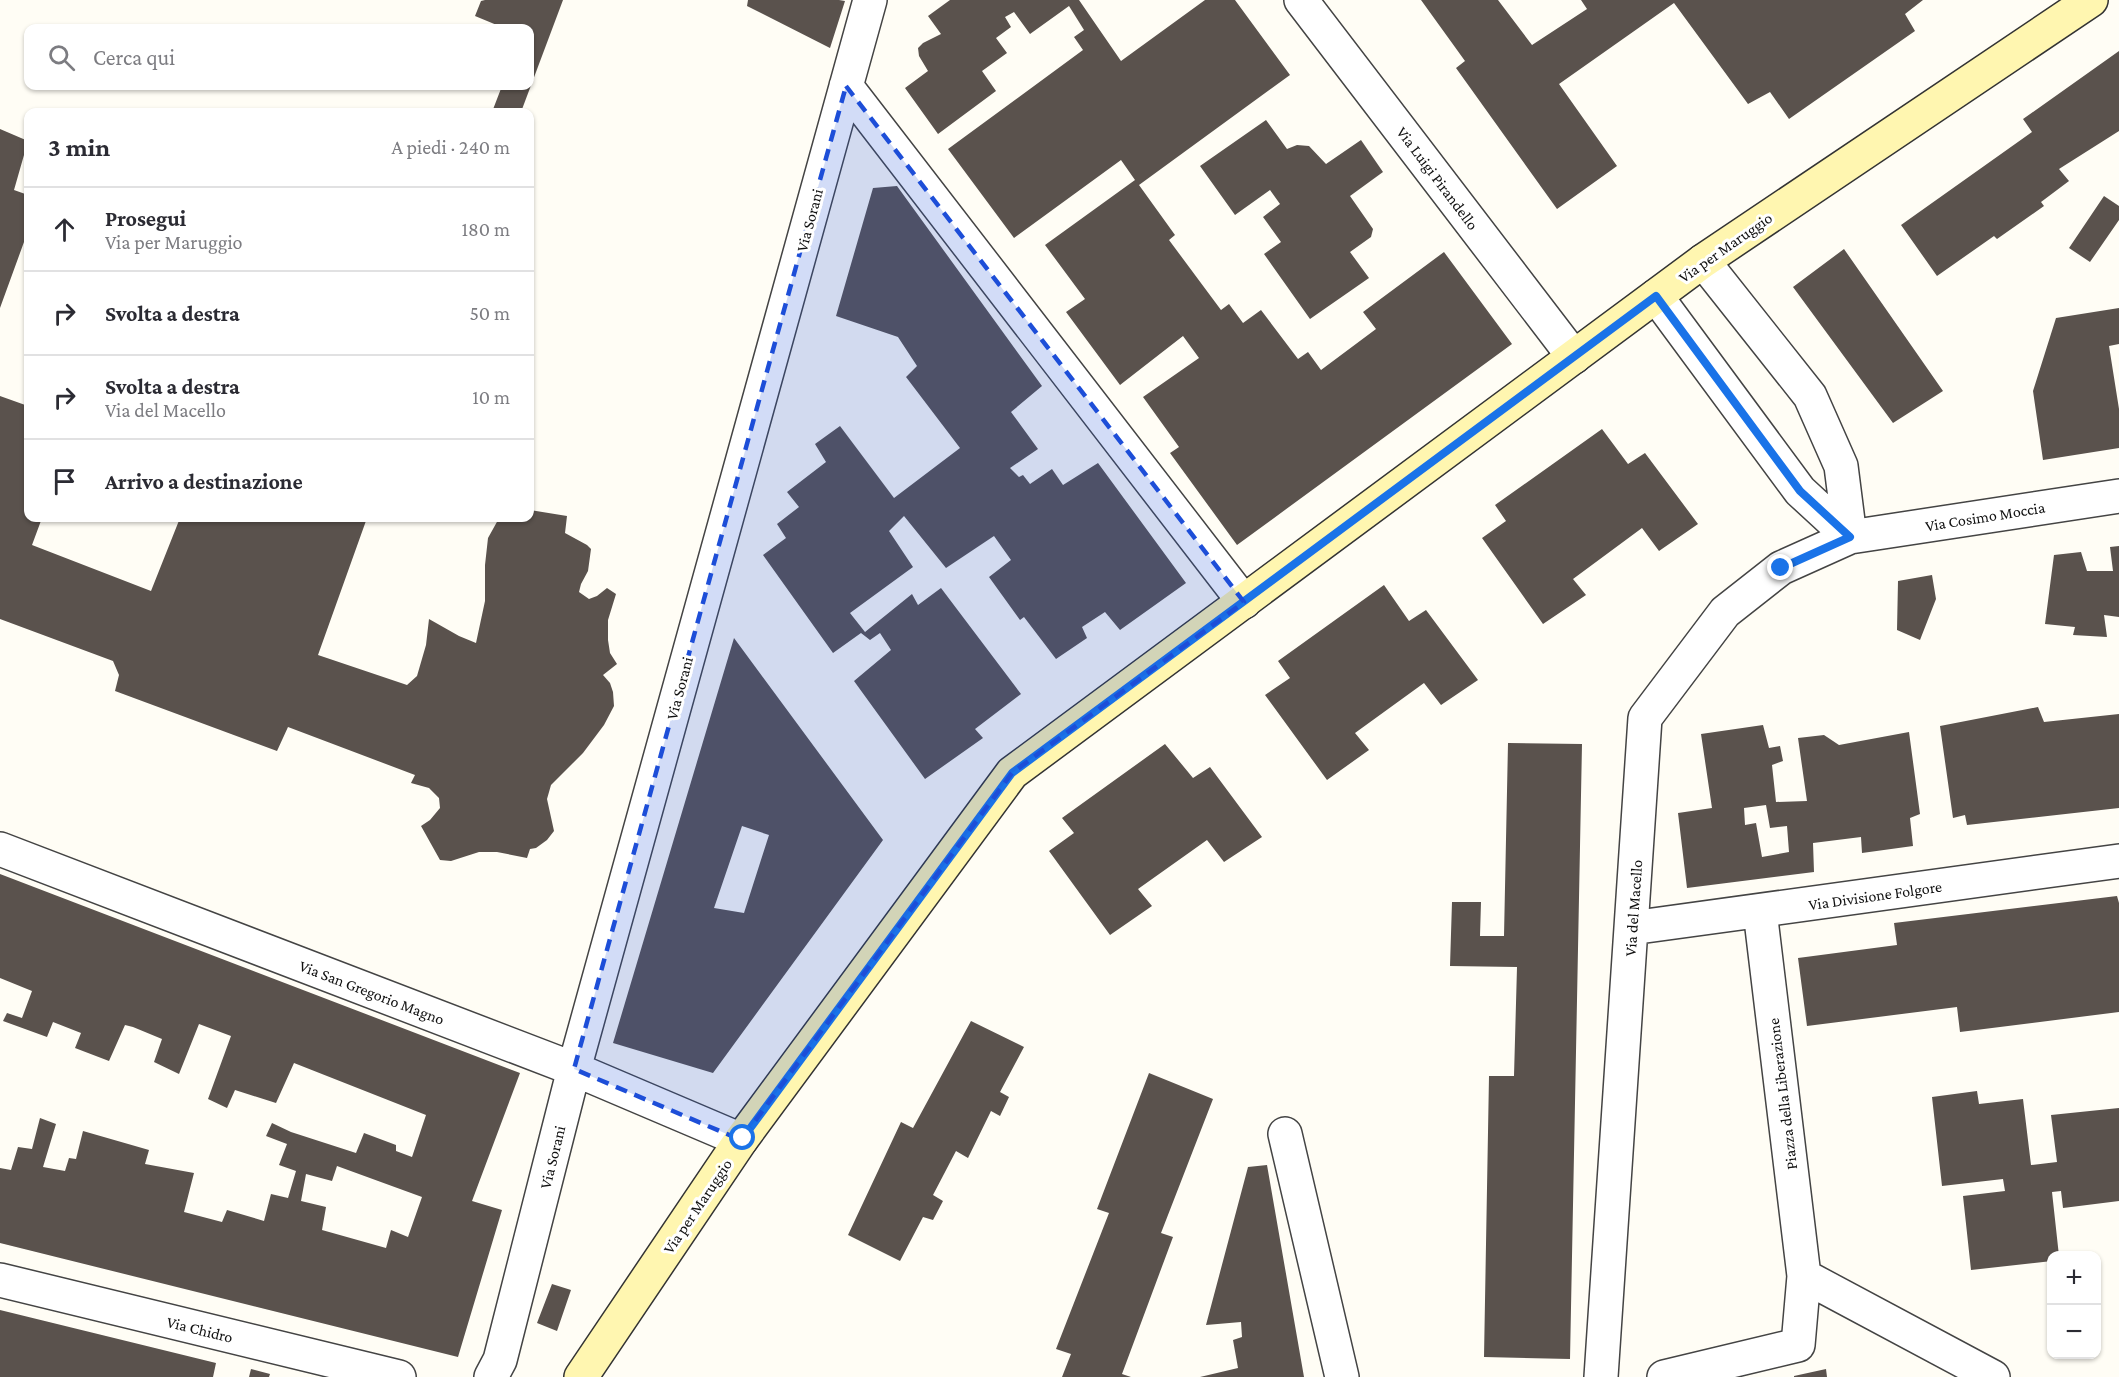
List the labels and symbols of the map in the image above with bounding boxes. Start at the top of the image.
street label: Via Luigi Pirandello [1393,124,1482,234]
street label: Via Sorani [793,187,826,253]
street label: Via per Maruggio [1675,209,1776,287]
street label: Via Cosimo Moccia [1924,499,2047,534]
route end [1767,554,1793,580]
street label: Via Sorani [663,655,696,721]
street label: Via del Macello [1622,859,1645,957]
street label: Via Divisione Folgore [1807,878,1943,914]
street label: Via San Gregorio Magno [297,957,447,1029]
street label: Piazza della Liberazione [1765,1017,1800,1171]
street label: Via Sorani [536,1124,569,1190]
route start [729,1124,755,1150]
street label: Via per Maruggio [660,1156,736,1257]
street label: Via Chidro [165,1313,235,1346]

